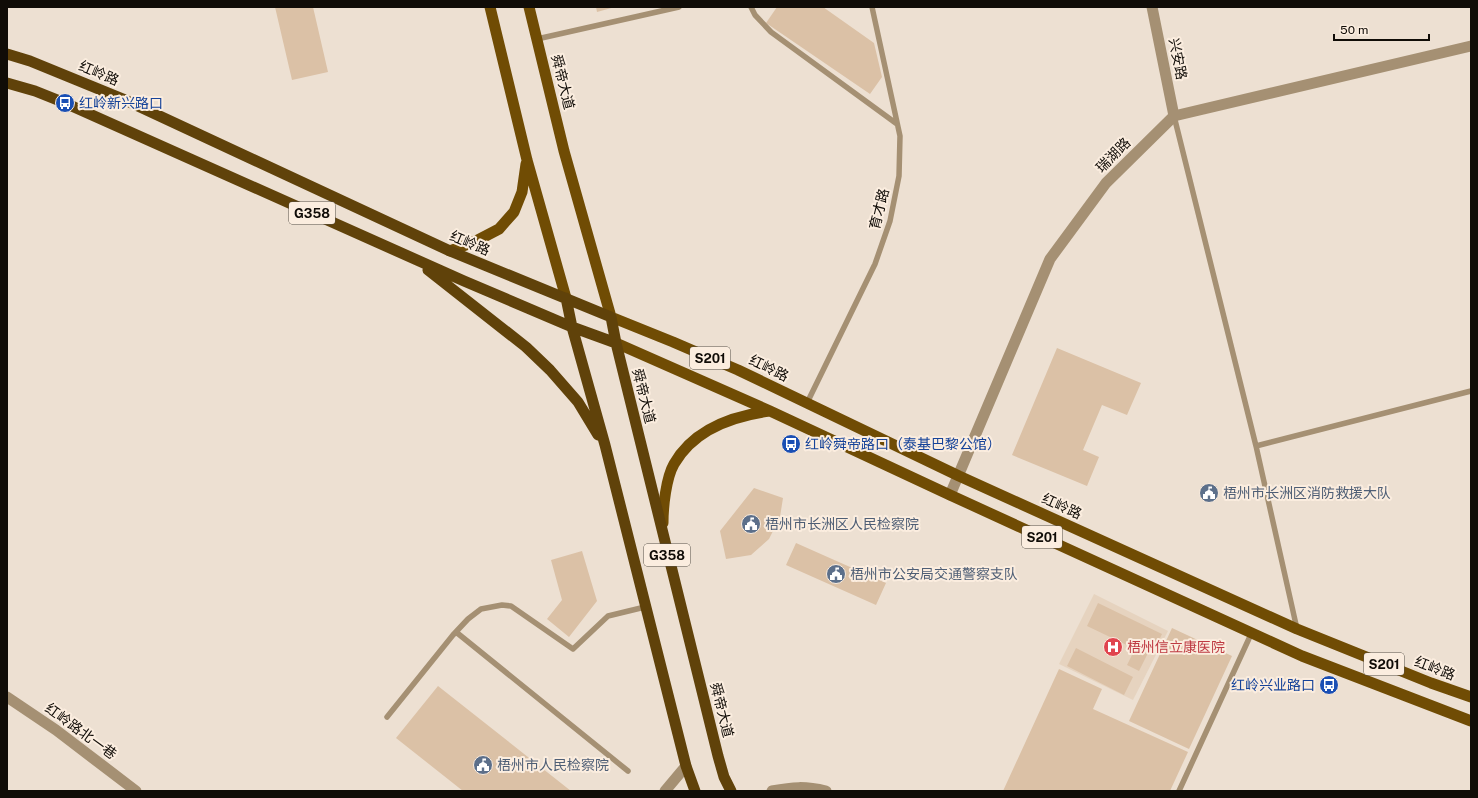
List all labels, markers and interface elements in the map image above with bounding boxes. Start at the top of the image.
scale bar [1334,16,1429,42]
text: 50 m [1340,23,1368,37]
street label: 兴安路 [1166,37,1190,81]
street label: 舜帝大道 [548,53,578,111]
street label: 红岭路 [77,57,121,89]
bus stop icon: 红岭新兴路口 [54,92,76,114]
place label: 红岭新兴路口 [79,95,163,111]
street label: 瑞湖路 [1092,134,1134,176]
street label: 育才路 [866,187,892,231]
road number: G358 [289,202,335,224]
street label: 红岭路 [448,227,492,259]
road number: S201 [690,347,730,369]
street label: 红岭路 [747,352,791,384]
street label: 舜帝大道 [629,367,659,425]
bus stop icon: 红岭舜帝路口（泰基巴黎公馆） [780,433,802,455]
place label: 红岭舜帝路口（泰基巴黎公馆） [805,436,1001,452]
public building icon: 梧州市长洲区消防救援大队 [1198,482,1220,504]
place label: 梧州市长洲区消防救援大队 [1223,485,1391,501]
street label: 红岭路 [1040,490,1084,522]
public building icon: 梧州市长洲区人民检察院 [740,513,762,535]
place label: 梧州市长洲区人民检察院 [765,516,919,532]
road number: S201 [1022,526,1062,548]
road number: G358 [644,544,690,566]
public building icon: 梧州市公安局交通警察支队 [825,563,847,585]
place label: 梧州市公安局交通警察支队 [850,566,1018,582]
hospital icon: 梧州信立康医院 [1102,636,1124,658]
place label: 梧州信立康医院 [1127,639,1225,655]
road number: S201 [1364,653,1404,675]
street label: 红岭路 [1413,653,1457,683]
bus stop icon: 红岭兴业路口 [1318,674,1340,696]
place label: 红岭兴业路口 [1231,677,1315,693]
street label: 舜帝大道 [707,681,737,739]
street label: 红岭路北一巷 [42,700,120,762]
public building icon: 梧州市人民检察院 [472,754,494,776]
place label: 梧州市人民检察院 [497,757,609,773]

